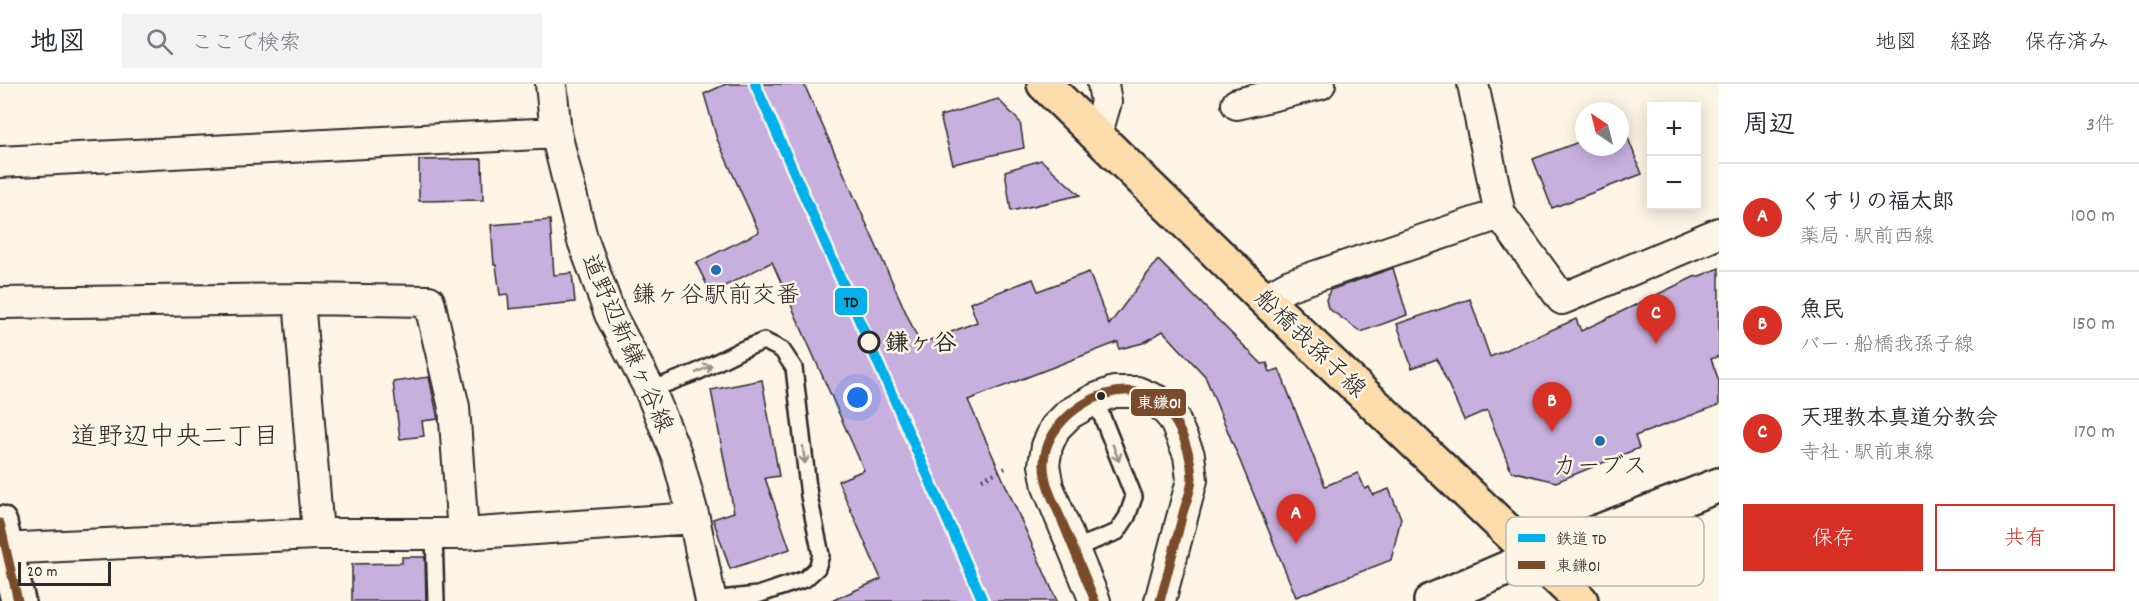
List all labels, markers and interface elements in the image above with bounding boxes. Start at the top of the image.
search box [122,14,542,68]
text: 地図 [30,25,86,65]
icon: search [143,25,176,58]
text: ここで検索 [191,29,301,60]
text: 地図 [1875,29,1917,59]
text: 経路 [1950,29,1992,59]
text: 保存済み [2025,29,2109,59]
north arrow [1575,102,1629,156]
map controls [1647,102,1701,210]
button: + [1647,102,1701,156]
text: 周辺 [1743,108,1795,145]
text: 3件 [2086,112,2115,140]
button: − [1647,156,1701,210]
text: くすりの福太郎 [1800,188,1954,219]
text: A [1757,203,1768,231]
text: 100 m [2071,203,2115,231]
text: 薬局 · 駅前西線 [1800,224,1934,252]
street label: 道野辺新鎌ヶ谷線 [571,250,680,439]
marker: 鎌ヶ谷駅前交番 [709,263,723,277]
place label: 鎌ヶ谷駅前交番 [632,280,800,314]
street label: 船橋我孫子線 [1245,283,1373,407]
line badge: TD [834,287,868,316]
text: TD [844,292,859,315]
pin: C [1636,294,1676,344]
text: 魚民 [1800,296,1844,327]
text: B [1758,311,1767,339]
text: 150 m [2072,311,2115,339]
place label: 鎌ヶ谷 [885,328,957,362]
marker: 鎌ヶ谷 [858,331,880,353]
text: バー · 船橋我孫子線 [1800,332,1974,360]
one-way arrow [694,362,712,374]
pin: B [1532,382,1572,432]
your location [843,383,872,412]
line badge: 東鎌01 [1130,388,1187,417]
unlabelled marker [1095,390,1107,402]
text: 東鎌01 [1137,393,1181,416]
text: 天理教本真道分教会 [1800,404,1998,435]
text: C [1758,419,1767,447]
text: 170 m [2074,419,2115,447]
district label: 道野辺中央二丁目 [71,420,279,457]
marker: カーブス [1593,434,1607,448]
text: 寺社 · 駅前東線 [1800,440,1934,468]
one-way arrow [1111,443,1122,462]
one-way arrow [799,444,810,464]
place label: カーブス [1553,451,1647,485]
pin: A [1276,494,1316,544]
button: 保存 [1743,504,1923,571]
button: 共有 [1935,504,2115,571]
legend [1506,517,1704,586]
text: 鉄道 TD [1556,529,1606,552]
text: 東鎌01 [1556,556,1600,579]
scale bar [18,559,111,586]
text: 20 m [27,561,57,584]

